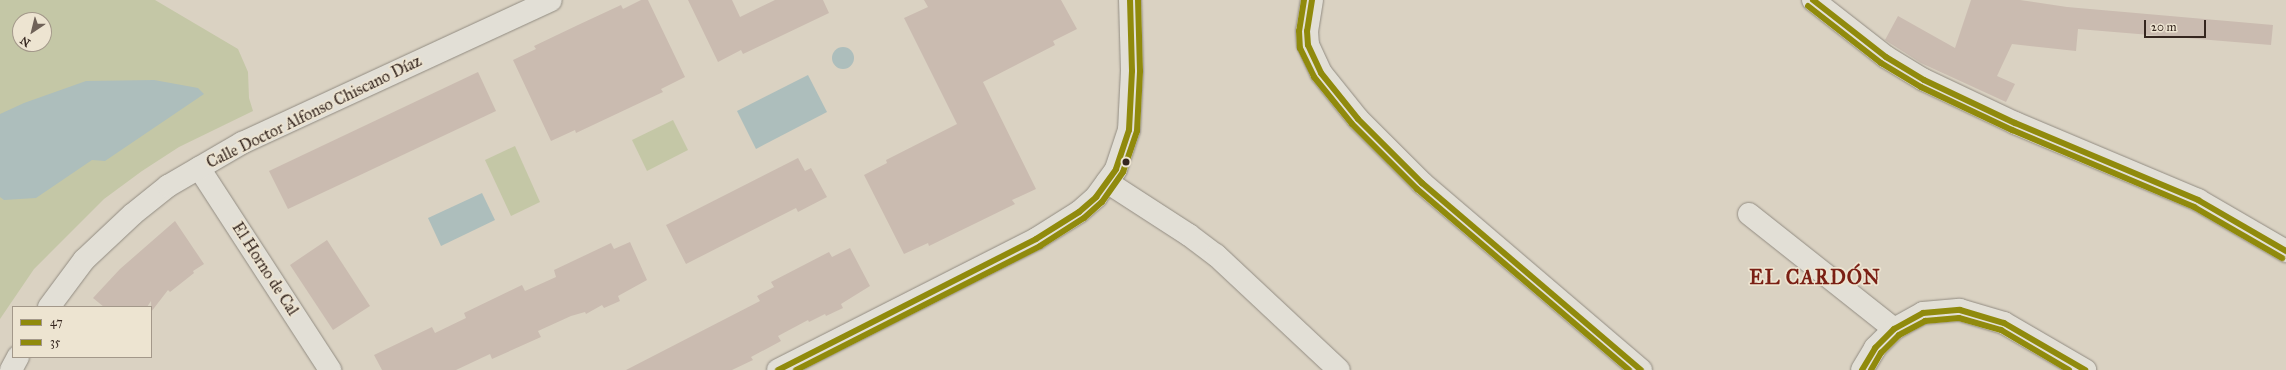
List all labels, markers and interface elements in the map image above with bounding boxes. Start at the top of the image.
north arrow [12,12,52,52]
scale bar [2146,12,2208,38]
text: 20 m [2151,20,2177,34]
text: N [18,33,33,49]
street label: Calle Doctor Alfonso Chiscano Díaz [203,51,425,173]
unlabelled marker [1121,157,1131,167]
street label: El Horno de Cal [228,219,302,319]
district label: EL CARDÓN [1749,265,1881,289]
legend [12,306,152,358]
text: 47 [50,315,63,329]
text: 35 [50,335,60,349]

